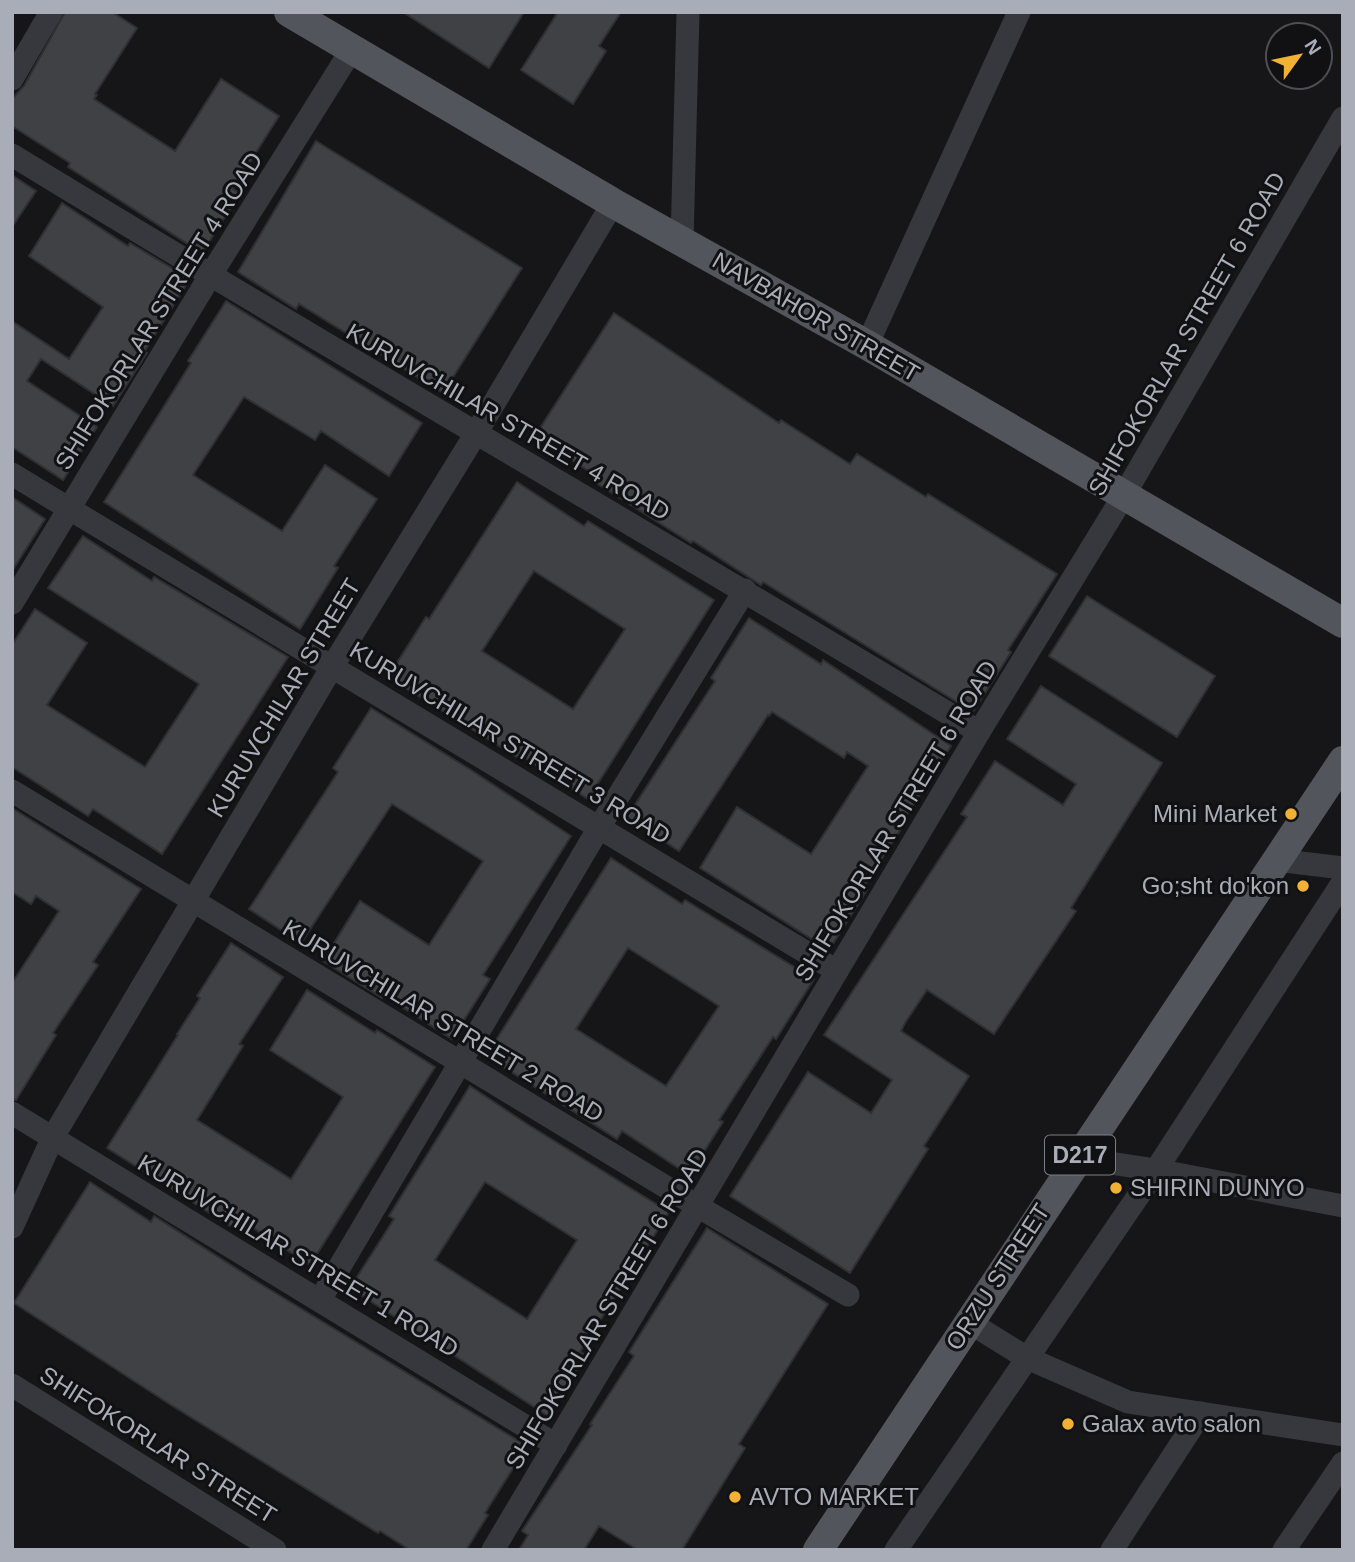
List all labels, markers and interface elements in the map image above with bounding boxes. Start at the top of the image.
north arrow [1264,21,1334,91]
text: N [1300,36,1325,58]
street label: SHIFOKORLAR STREET 4 ROAD [49,147,268,474]
street label: SHIFOKORLAR STREET 6 ROAD [1083,167,1291,500]
street label: NAVBAHOR STREET [708,246,925,387]
street label: KURUVCHILAR STREET 4 ROAD [342,318,675,526]
street label: KURUVCHILAR STREET [202,573,366,822]
street label: KURUVCHILAR STREET 3 ROAD [345,636,675,849]
street label: SHIFOKORLAR STREET 6 ROAD [789,656,1002,986]
place label: Mini Market [1153,800,1277,827]
marker: Mini Market [1283,806,1299,822]
place label: Go;sht do'kon [1142,872,1289,899]
marker: Go;sht do'kon [1295,878,1311,894]
street label: KURUVCHILAR STREET 2 ROAD [278,914,608,1127]
road number: D217 [1045,1136,1115,1174]
street label: SHIFOKORLAR STREET 6 ROAD [500,1144,713,1474]
street label: KURUVCHILAR STREET 1 ROAD [133,1149,463,1362]
place label: SHIRIN DUNYO [1130,1174,1305,1201]
marker: SHIRIN DUNYO [1108,1180,1124,1196]
street label: ORZU STREET [940,1198,1055,1355]
street label: SHIFOKORLAR STREET [35,1361,282,1529]
place label: Galax avto salon [1082,1410,1261,1437]
marker: Galax avto salon [1060,1416,1076,1432]
place label: AVTO MARKET [749,1483,919,1510]
marker: AVTO MARKET [727,1489,743,1505]

